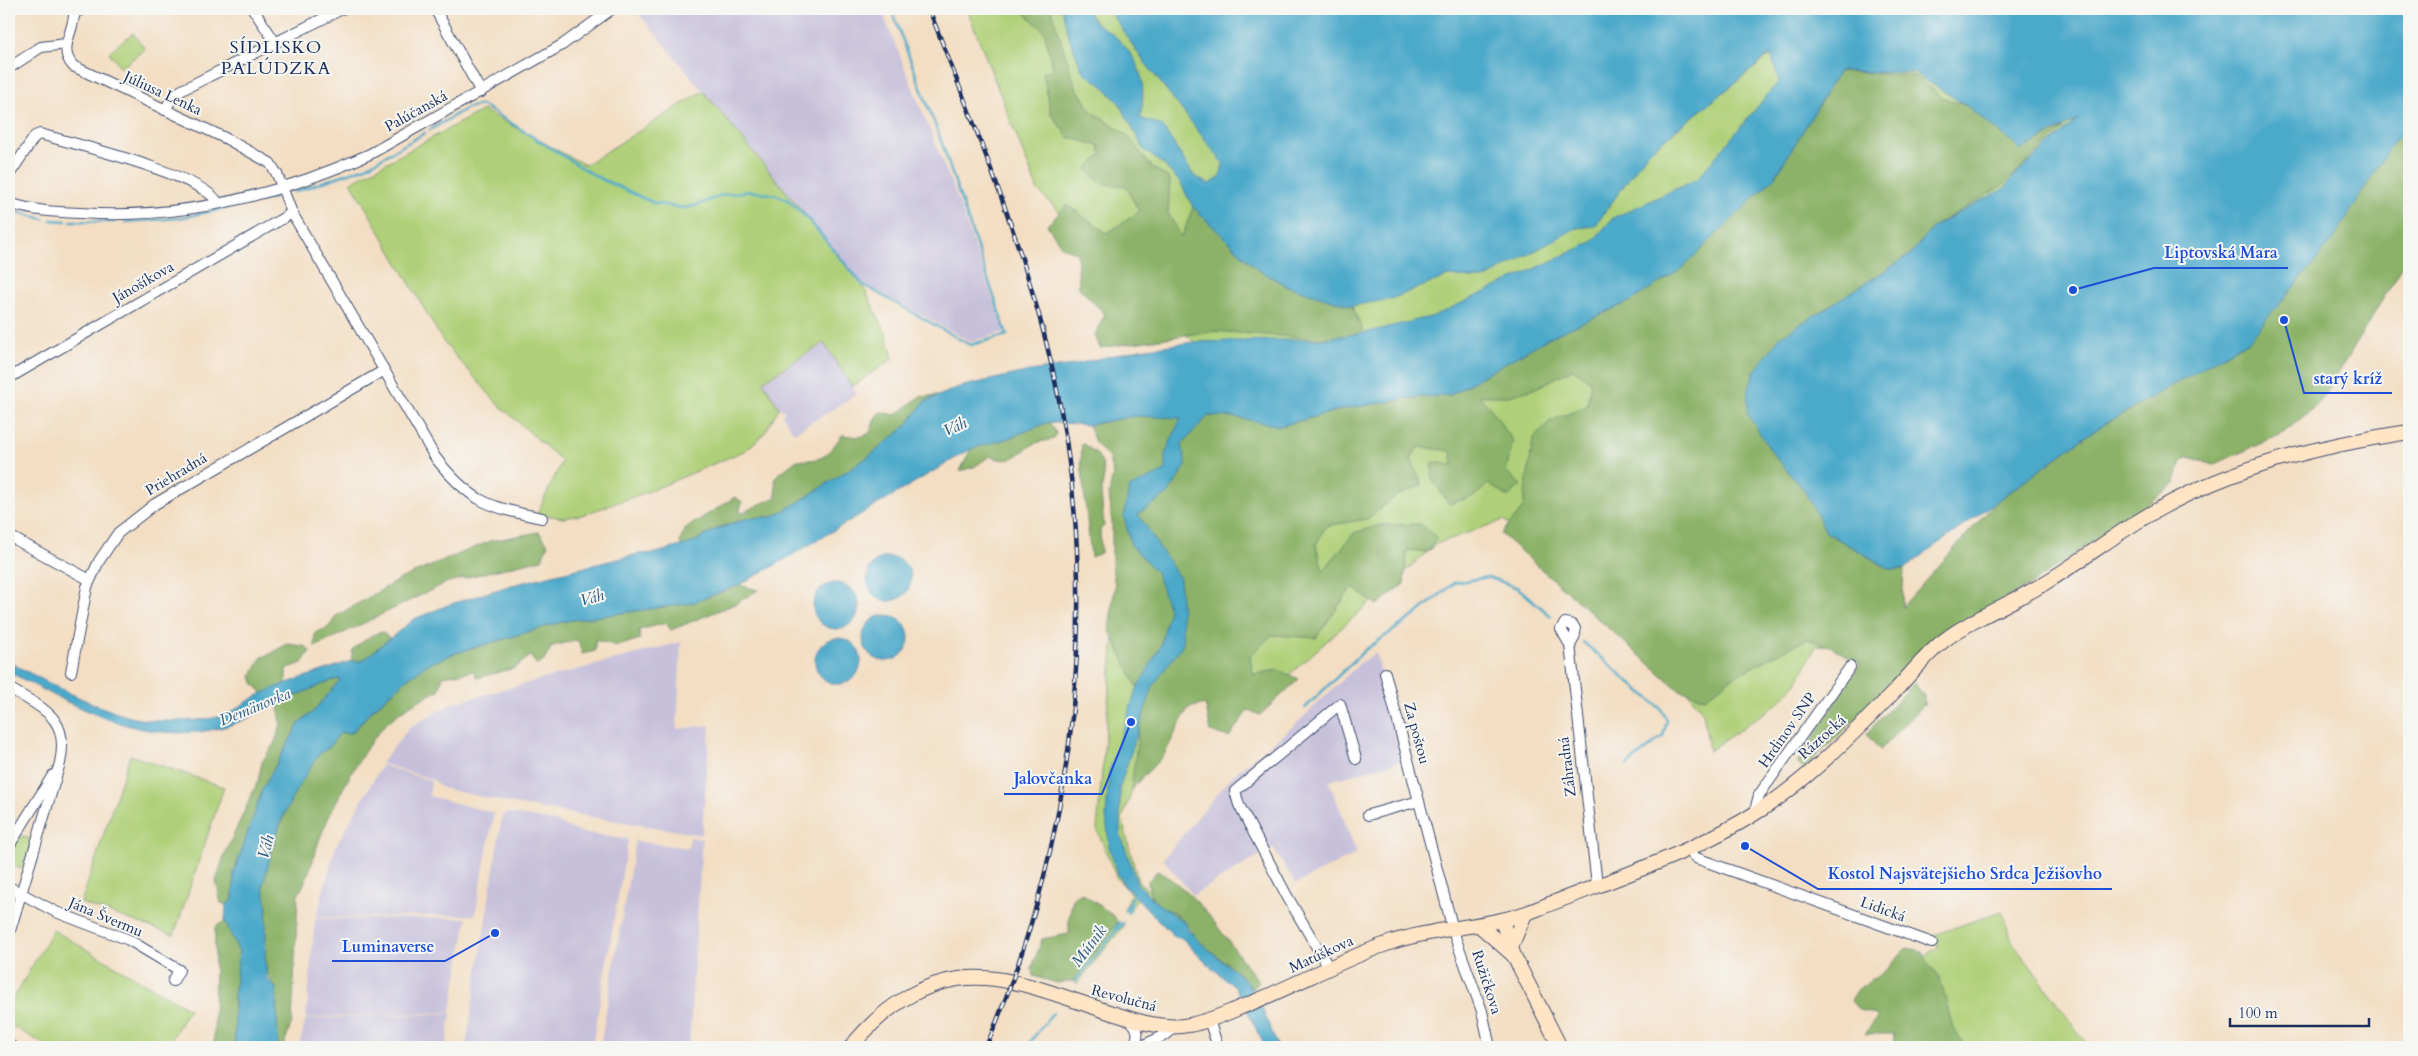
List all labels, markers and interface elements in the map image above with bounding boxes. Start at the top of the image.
district label: SÍDLISKO PALÚDZKA [221,35,331,81]
street label: Júliusa Lenka [119,65,206,120]
street label: Palúčanská [381,85,451,136]
callout: Liptovská Mara [2154,237,2288,268]
text: Liptovská Mara [2164,242,2278,264]
street label: Jánošíkova [107,256,178,309]
callout: starý kríž [2304,362,2392,393]
text: starý kríž [2314,368,2383,390]
water label: Váh [939,412,971,442]
street label: Priehradná [141,448,211,500]
water label: Váh [577,584,607,612]
water label: Demänovka [216,683,294,731]
street label: Hrdinov SNP [1754,688,1820,772]
street label: Za poštou [1399,700,1435,766]
street label: Ráztocká [1794,710,1851,764]
street label: Záhradná [1553,735,1581,798]
callout: Jalovčanka [1004,763,1102,794]
text: Jalovčanka [1012,768,1092,790]
water label: Váh [252,832,280,861]
callout: Kostol Najsvätejšieho Srdca Ježišovho [1818,858,2112,889]
text: Kostol Najsvätejšieho Srdca Ježišovho [1828,863,2102,885]
street label: Jána Švermu [64,892,146,942]
street label: Lidická [1858,892,1909,927]
water label: Mútnik [1066,920,1112,972]
callout: Luminaverse [332,930,445,961]
street label: Matúškova [1286,930,1357,978]
text: Luminaverse [342,936,434,958]
street label: Ružičkova [1467,947,1507,1017]
street label: Revolučná [1089,980,1159,1016]
scale bar [2230,996,2369,1028]
text: 100 m [2238,1003,2278,1023]

